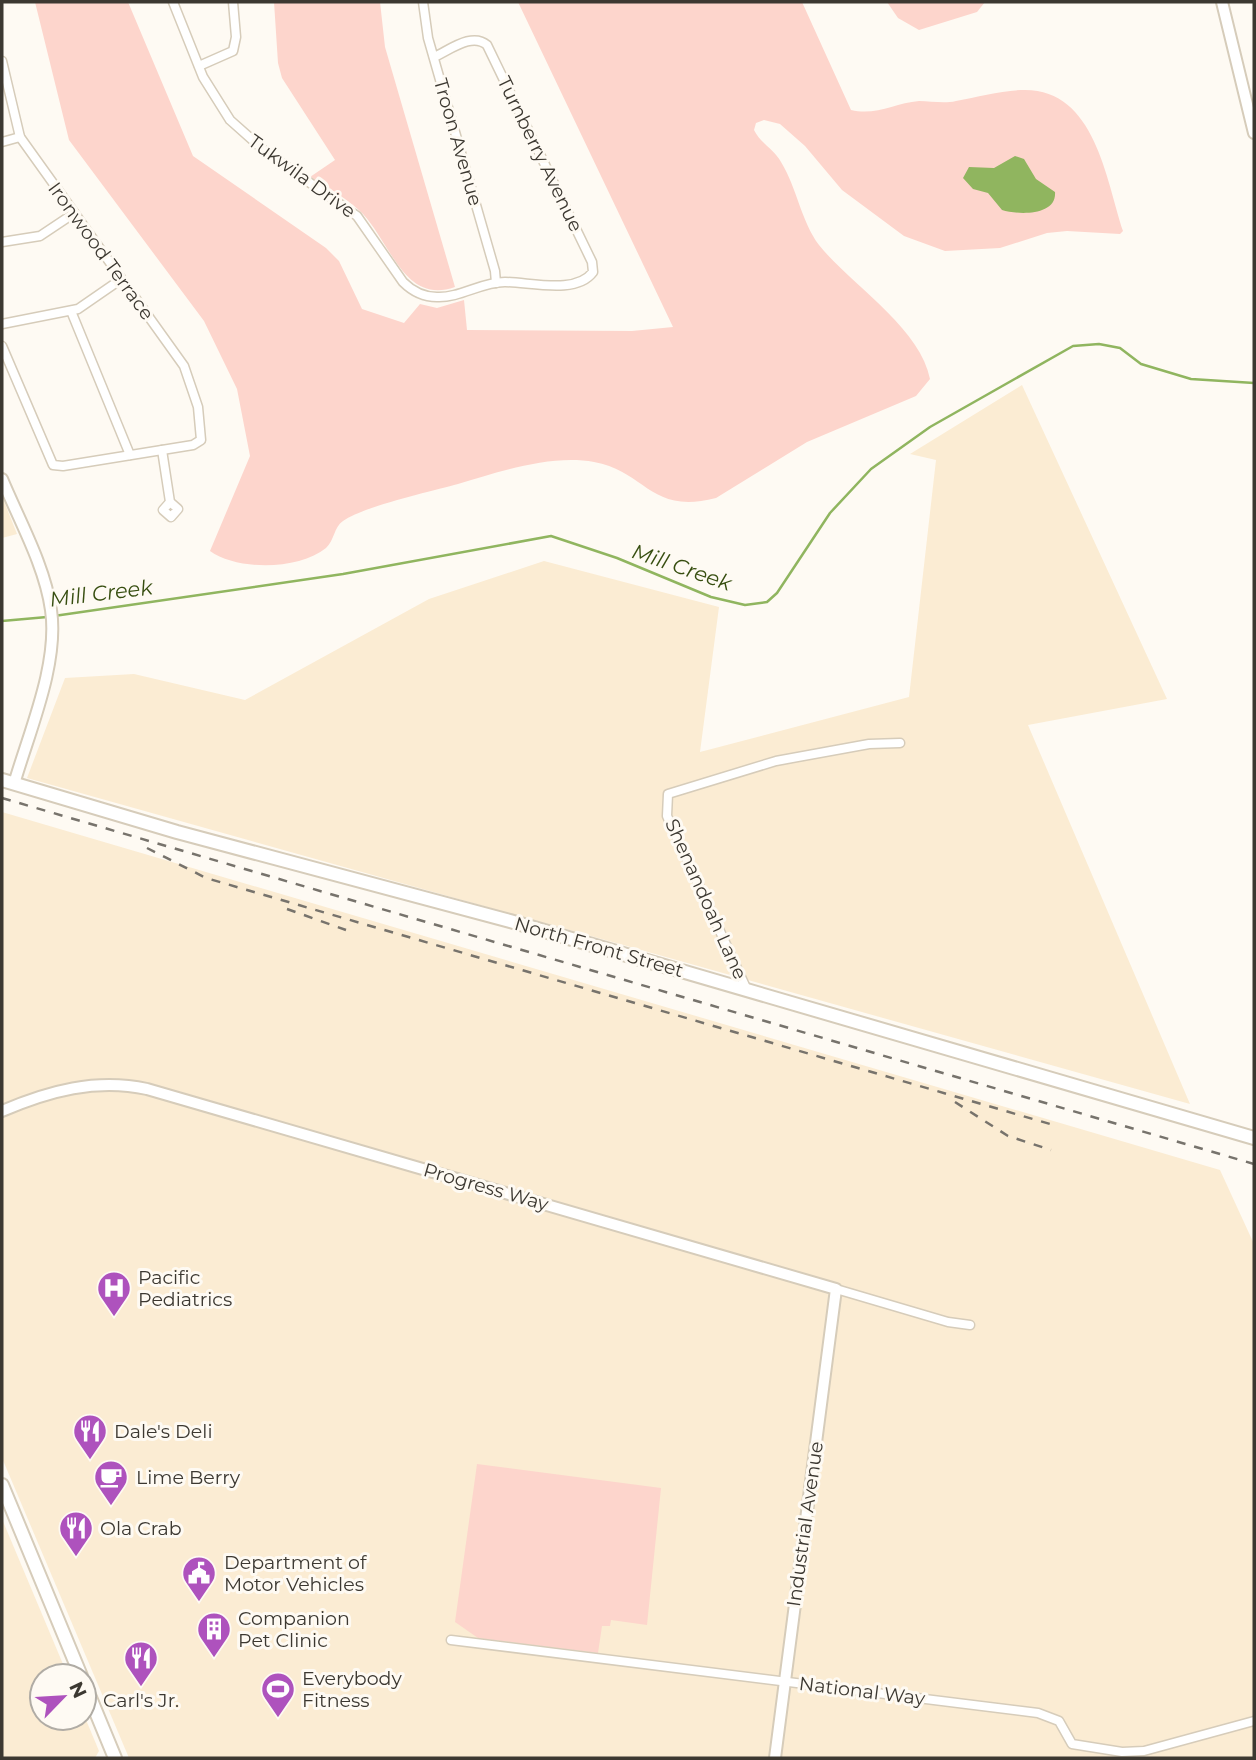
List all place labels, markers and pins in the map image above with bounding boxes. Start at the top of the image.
place label: Pacific Pediatrics [138,1266,232,1311]
hospital icon: Pacific Pediatrics [95,1269,133,1318]
restaurant icon: Dale's Deli [71,1412,109,1461]
place label: Dale's Deli [114,1420,213,1443]
cafe icon: Lime Berry [92,1458,130,1507]
place label: Lime Berry [136,1466,241,1489]
restaurant icon: Ola Crab [57,1509,95,1558]
place label: Ola Crab [100,1517,182,1540]
place label: Department of Motor Vehicles [224,1551,368,1596]
public building icon: Department of Motor Vehicles [180,1554,218,1603]
place label: Companion Pet Clinic [238,1607,350,1652]
building icon: Companion Pet Clinic [195,1610,233,1659]
restaurant icon: Carl's Jr. [122,1639,160,1688]
place label: Everybody Fitness [302,1667,402,1712]
sports icon: Everybody Fitness [259,1670,297,1719]
place label: Carl's Jr. [103,1689,179,1712]

